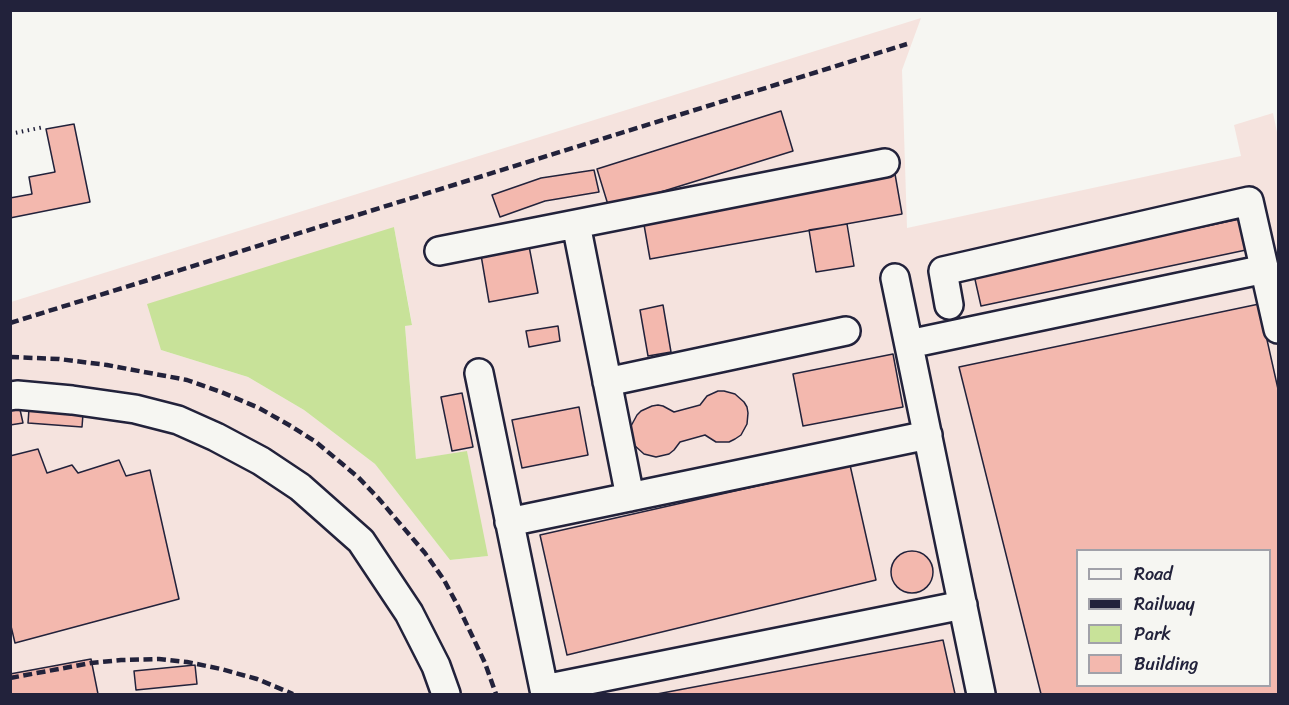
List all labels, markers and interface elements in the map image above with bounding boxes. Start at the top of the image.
legend [1076,549,1271,687]
text: Road [1134,558,1173,590]
text: Railway [1134,588,1195,620]
text: Park [1134,618,1171,650]
text: Building [1134,648,1198,680]

